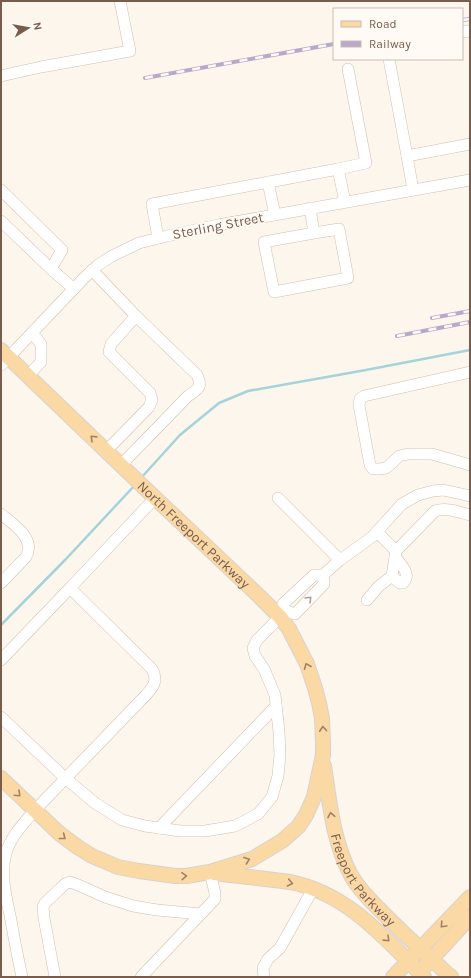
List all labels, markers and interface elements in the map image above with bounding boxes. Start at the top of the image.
north arrow [8,8,48,48]
legend [333,8,463,60]
text: Road [369,17,397,31]
text: N [30,21,44,31]
text: Railway [369,37,411,51]
street label: Sterling Street [171,209,265,243]
one-way arrow [90,435,98,443]
street label: North Freeport Parkway [134,477,254,592]
one-way arrow [305,596,312,604]
one-way arrow [304,662,312,669]
one-way arrow [318,726,327,732]
one-way arrow [13,789,21,797]
one-way arrow [328,812,336,819]
street label: Freeport Parkway [327,831,400,930]
one-way arrow [58,832,65,839]
one-way arrow [244,857,251,865]
one-way arrow [181,872,187,880]
one-way arrow [287,878,294,886]
one-way arrow [441,921,448,928]
one-way arrow [382,934,390,942]

